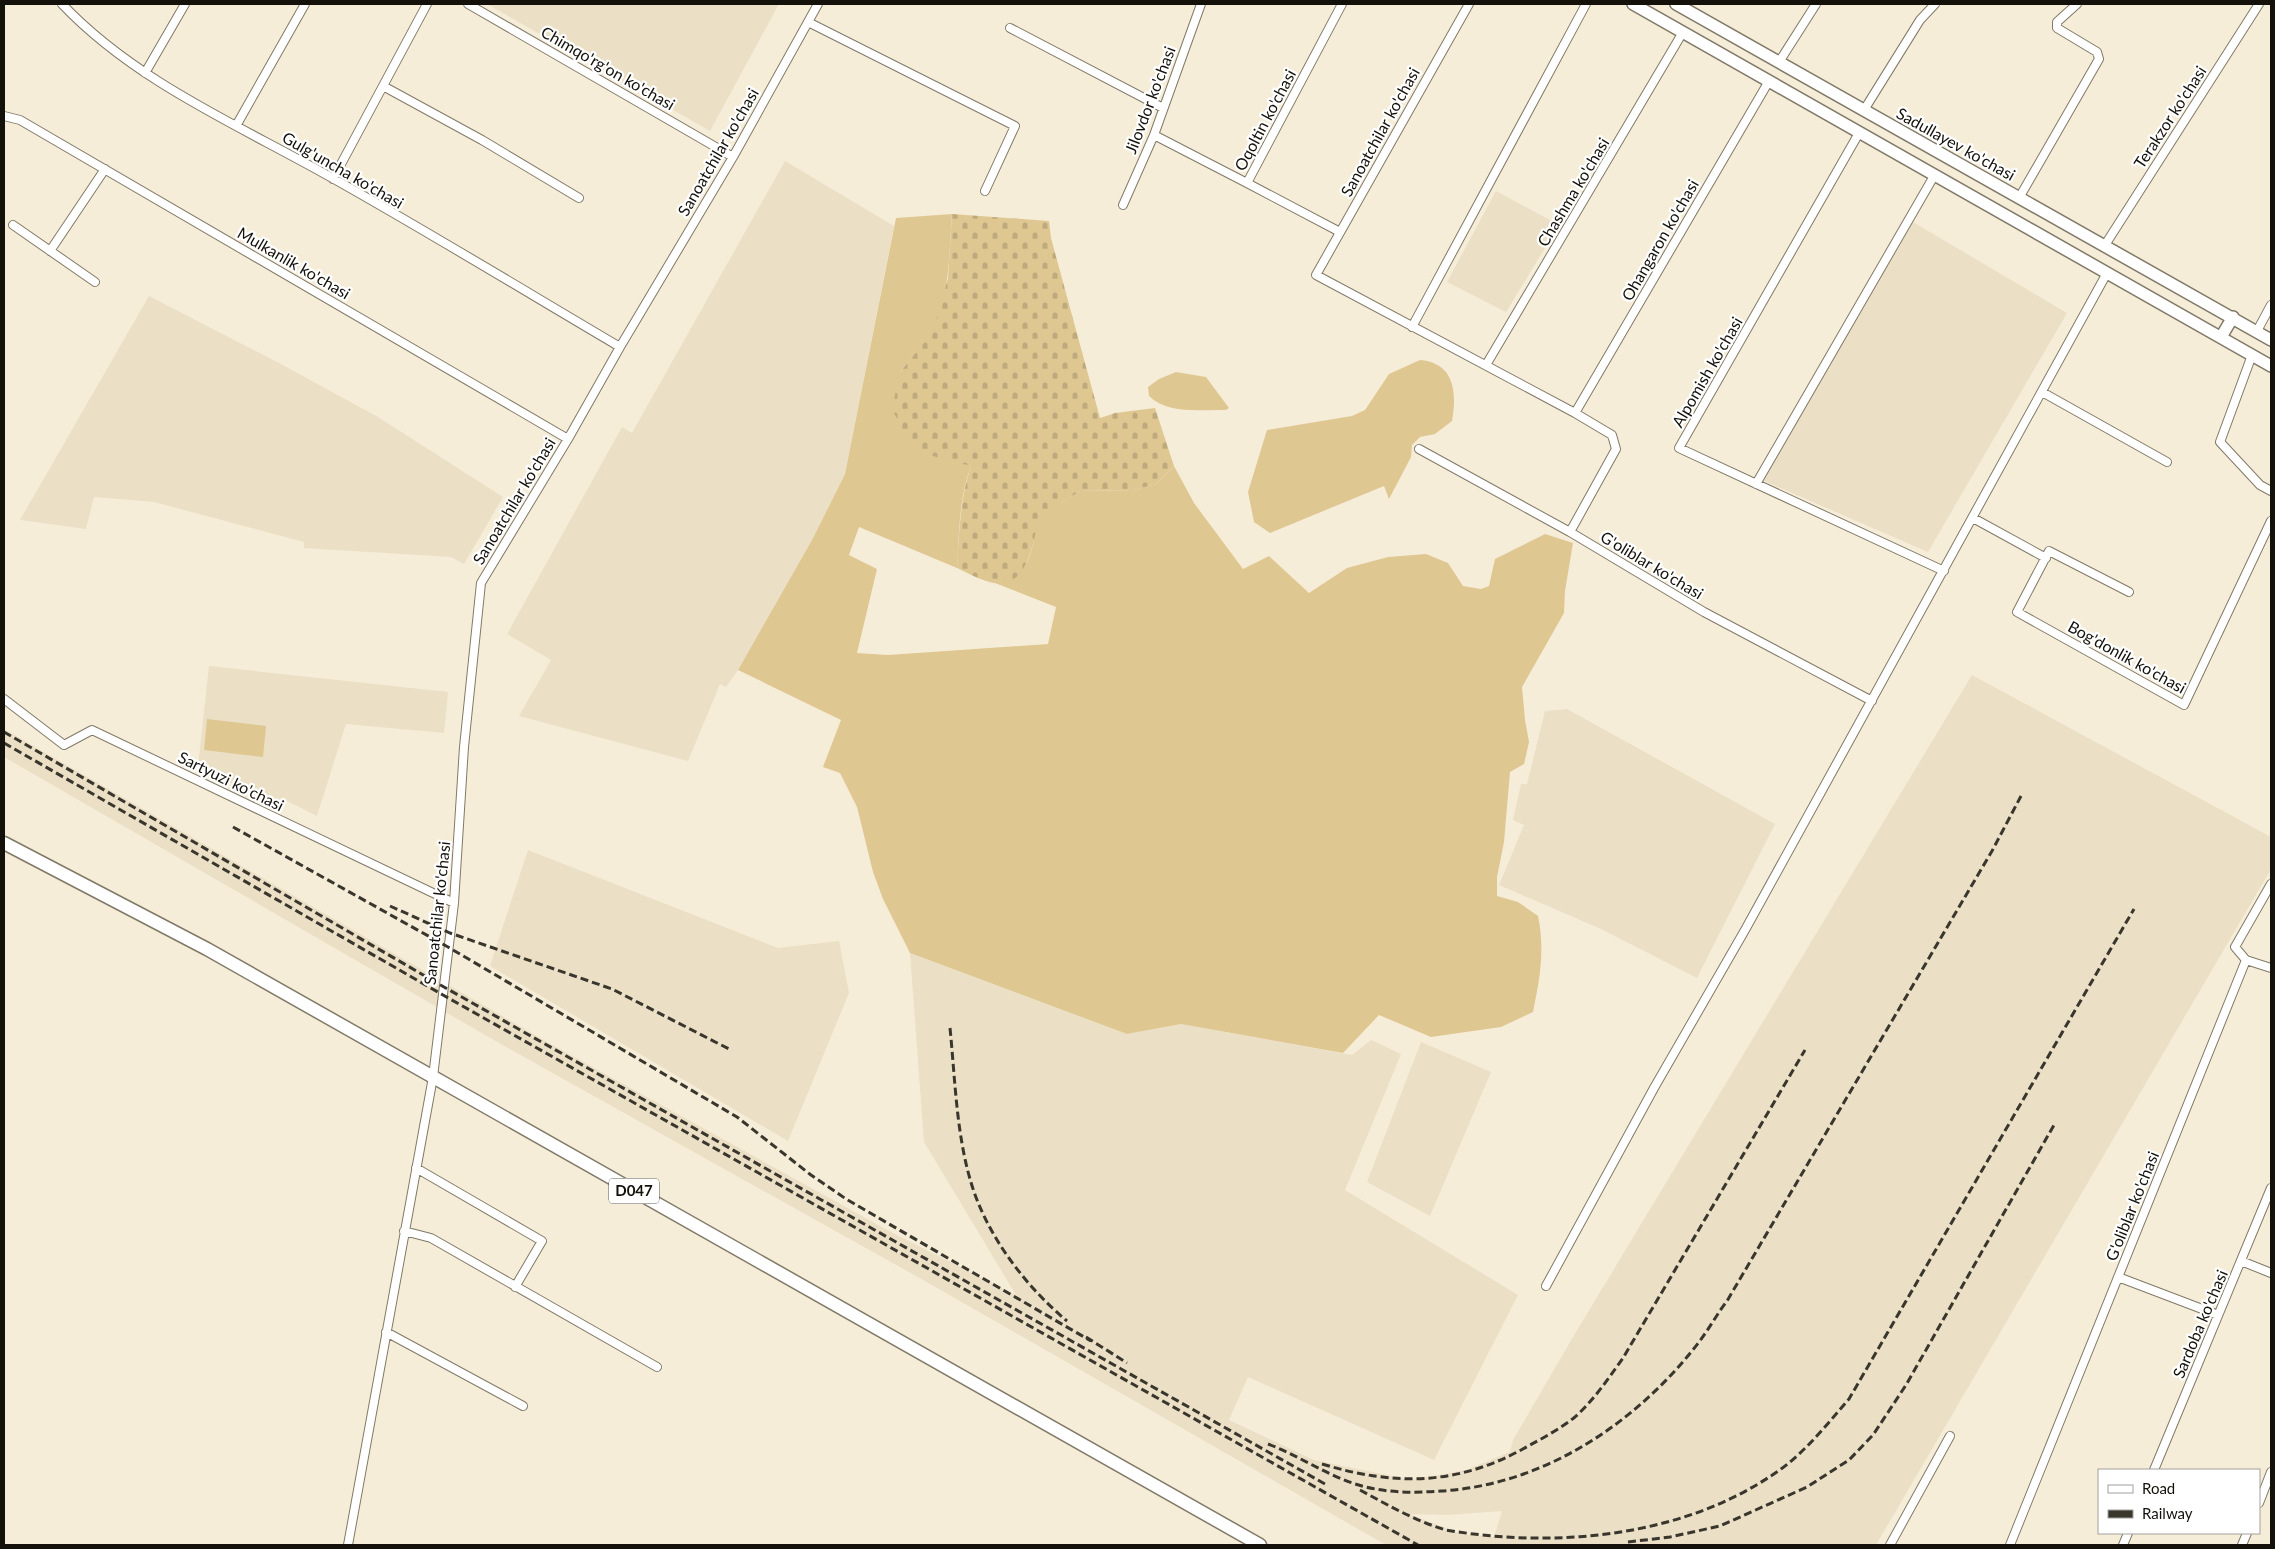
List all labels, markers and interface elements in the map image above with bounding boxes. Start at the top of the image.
street label: Chimqo'rg'on ko'chasi [538,22,678,114]
street label: Jilovdor ko'chasi [1120,43,1179,156]
street label: Terakzor ko'chasi [2129,62,2210,171]
street label: Sanoatchilar ko'chasi [1336,64,1423,200]
street label: Oqoltin ko'chasi [1230,66,1299,174]
street label: Sanoatchilar ko'chasi [673,84,762,219]
street label: Sadullayev ko'chasi [1894,103,2019,184]
street label: Gulg'uncha ko'chasi [279,127,407,212]
street label: Chashma ko'chasi [1533,134,1612,249]
street label: Ohangaron ko'chasi [1617,176,1702,304]
street label: Mulkanlik ko'chasi [235,223,354,303]
street label: Alpomish ko'chasi [1667,313,1746,430]
street label: Sanoatchilar ko'chasi [468,434,559,568]
street label: G'oliblar ko'chasi [1598,526,1707,603]
street label: Bog'donlik ko'chasi [2065,616,2190,697]
street label: Sartyuzi ko'chasi [175,747,287,814]
street label: Sanoatchilar ko'chasi [420,840,453,986]
street label: G'oliblar ko'chasi [2101,1148,2162,1263]
road number: D047 [609,1178,659,1204]
street label: Sardoba ko'chasi [2168,1267,2231,1381]
legend [2098,1469,2260,1534]
text: Road [2142,1479,2175,1497]
text: Railway [2142,1504,2193,1522]

